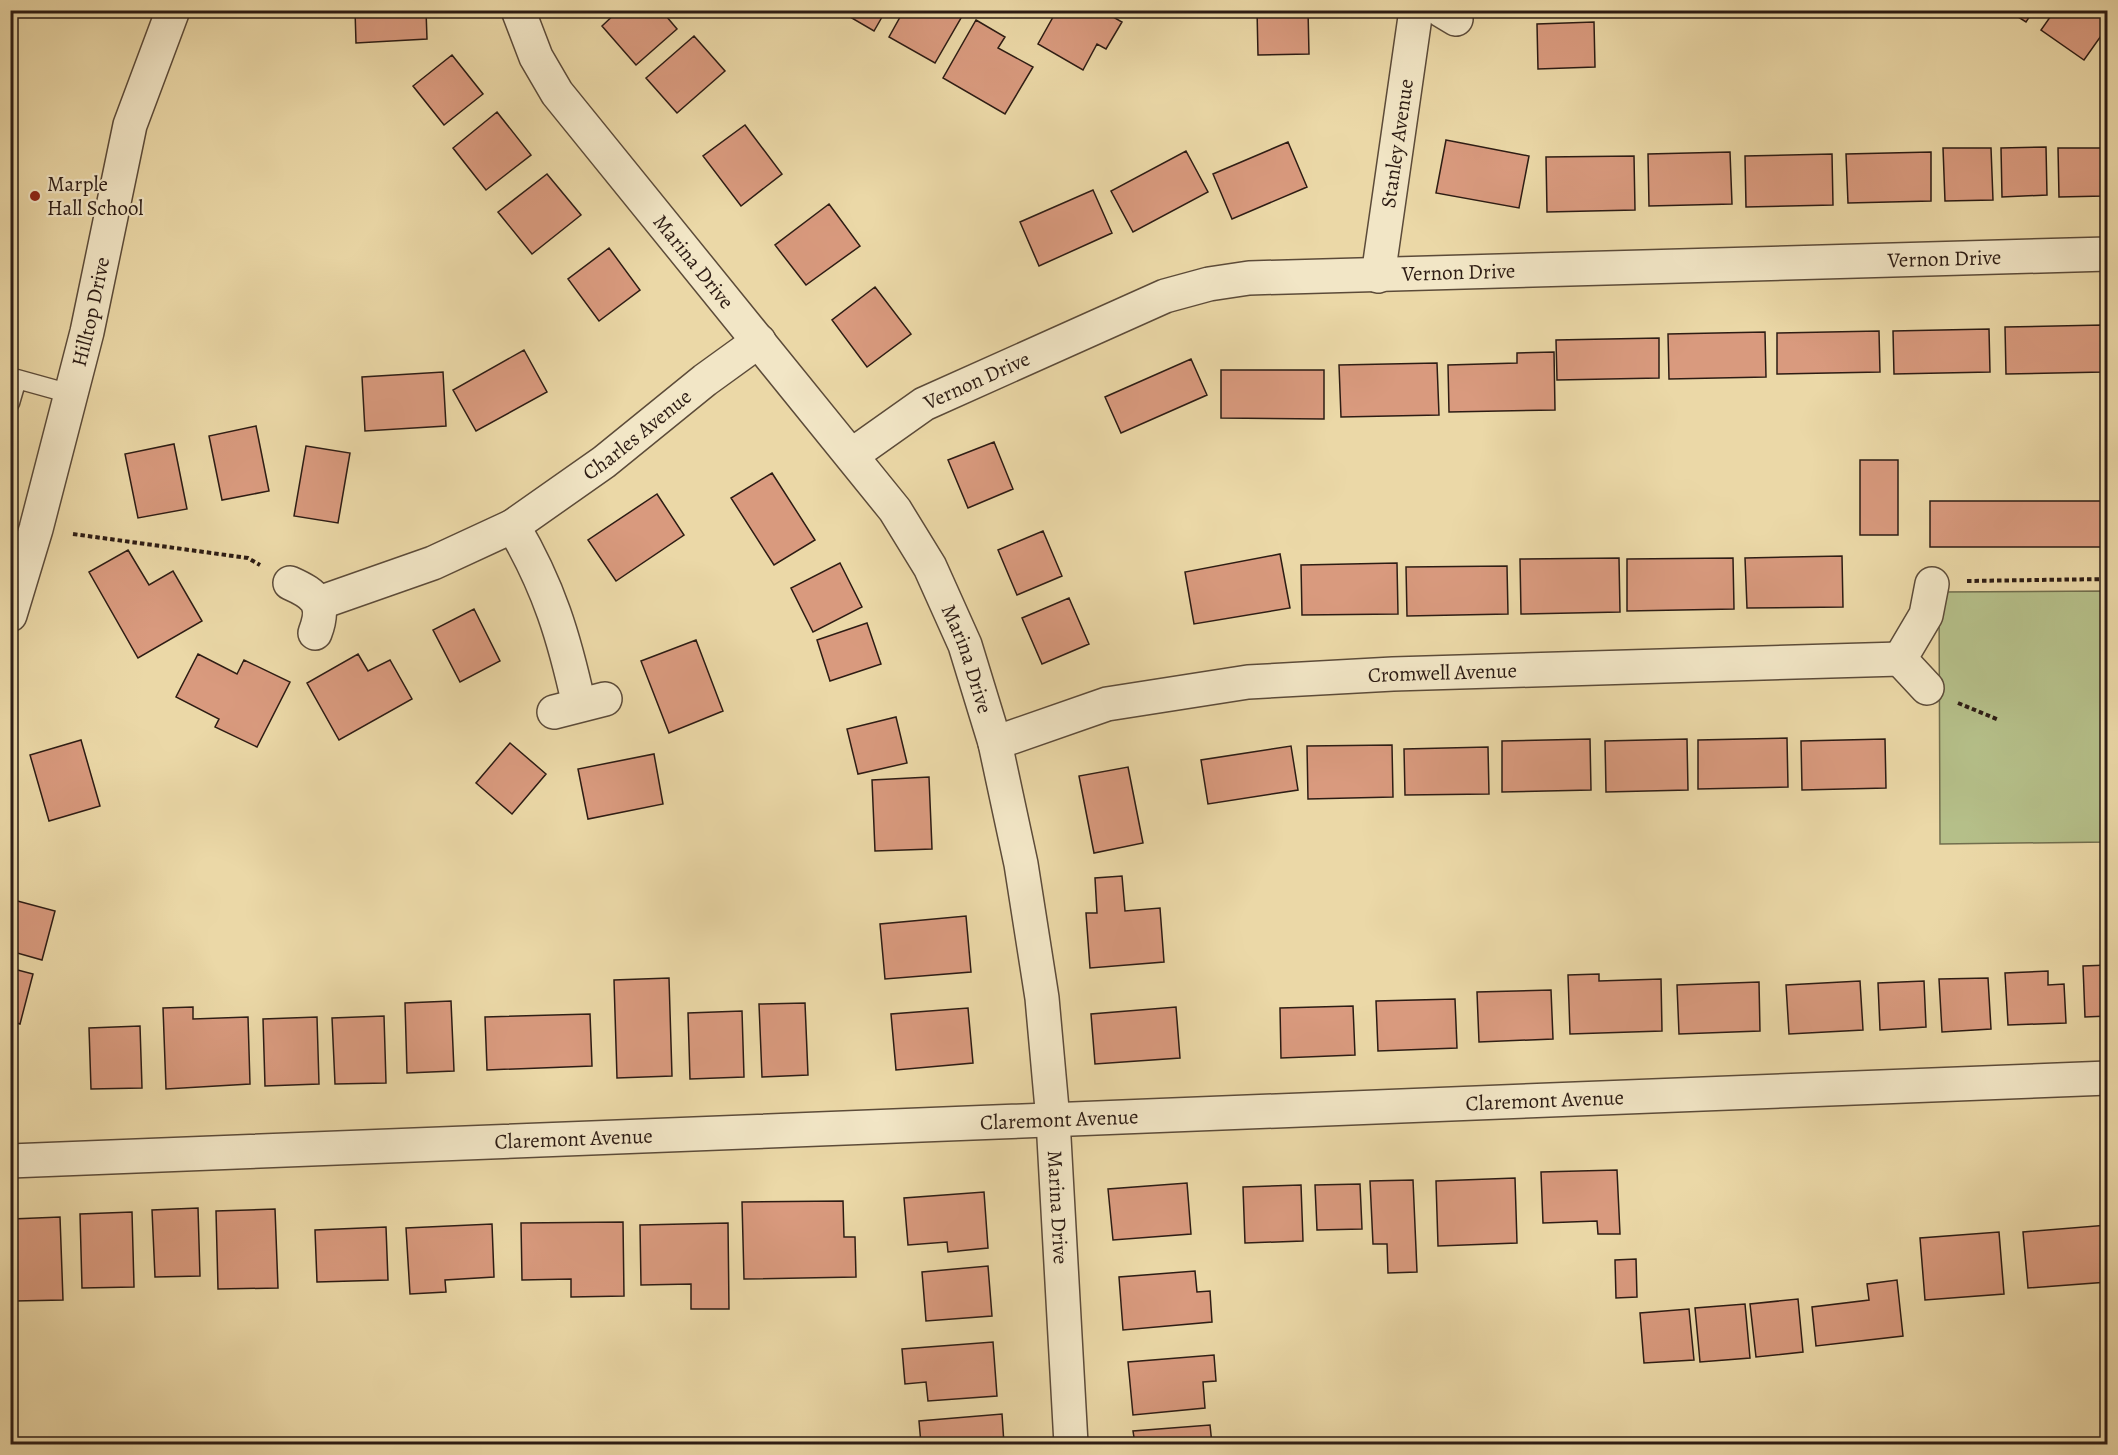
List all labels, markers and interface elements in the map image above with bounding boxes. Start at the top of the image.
street label: Stanley Avenue [1374,77,1420,210]
place label: Marple Hall School [47,170,143,222]
marker: Marple Hall School [28,189,42,203]
street label: Marina Drive [647,208,740,315]
street label: Vernon Drive [1886,243,2002,274]
street label: Hilltop Drive [65,254,116,370]
street label: Vernon Drive [1400,257,1516,288]
street label: Vernon Drive [918,344,1034,417]
street label: Charles Avenue [577,383,697,487]
street label: Marina Drive [935,600,999,717]
street label: Cromwell Avenue [1367,656,1517,689]
street label: Claremont Avenue [1465,1083,1625,1117]
street label: Claremont Avenue [979,1102,1139,1137]
street label: Claremont Avenue [494,1122,653,1156]
street label: Marina Drive [1041,1150,1075,1265]

